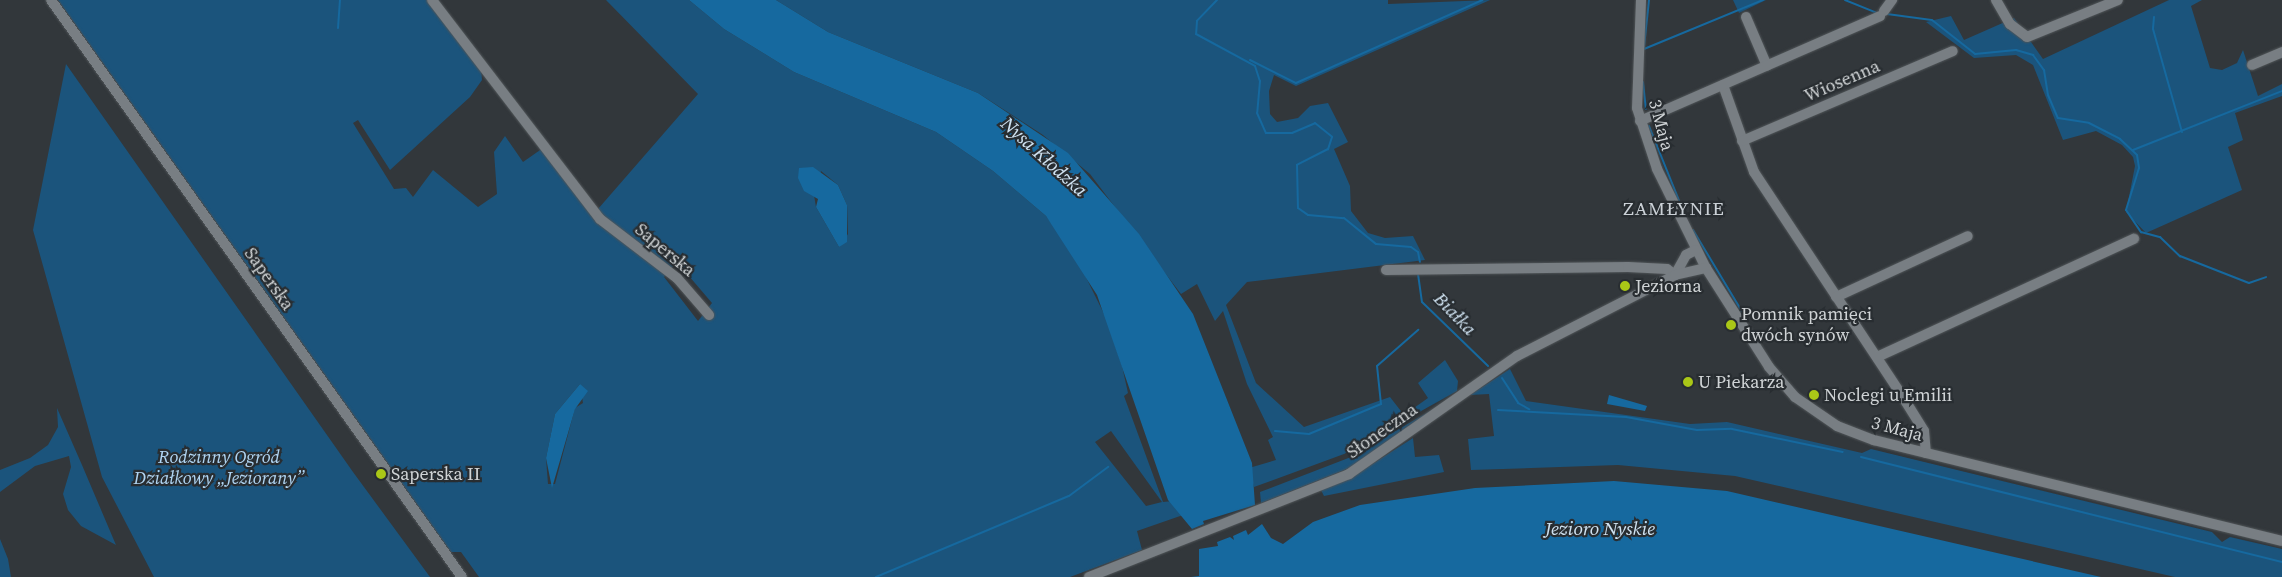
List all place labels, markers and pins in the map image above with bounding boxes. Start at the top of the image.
place label: Jeziorna [1635,275,1702,297]
marker: Jeziorna [1619,280,1631,292]
place label: Pomnik pamięci dwóch synów [1741,304,1872,346]
marker: Pomnik pamięci dwóch synów [1725,319,1737,331]
place label: U Piekarza [1698,371,1784,393]
marker: U Piekarza [1682,376,1694,388]
place label: Noclegi u Emilii [1824,384,1952,406]
marker: Noclegi u Emilii [1808,389,1820,401]
place label: Saperska II [391,463,480,485]
marker: Saperska II [375,468,387,480]

